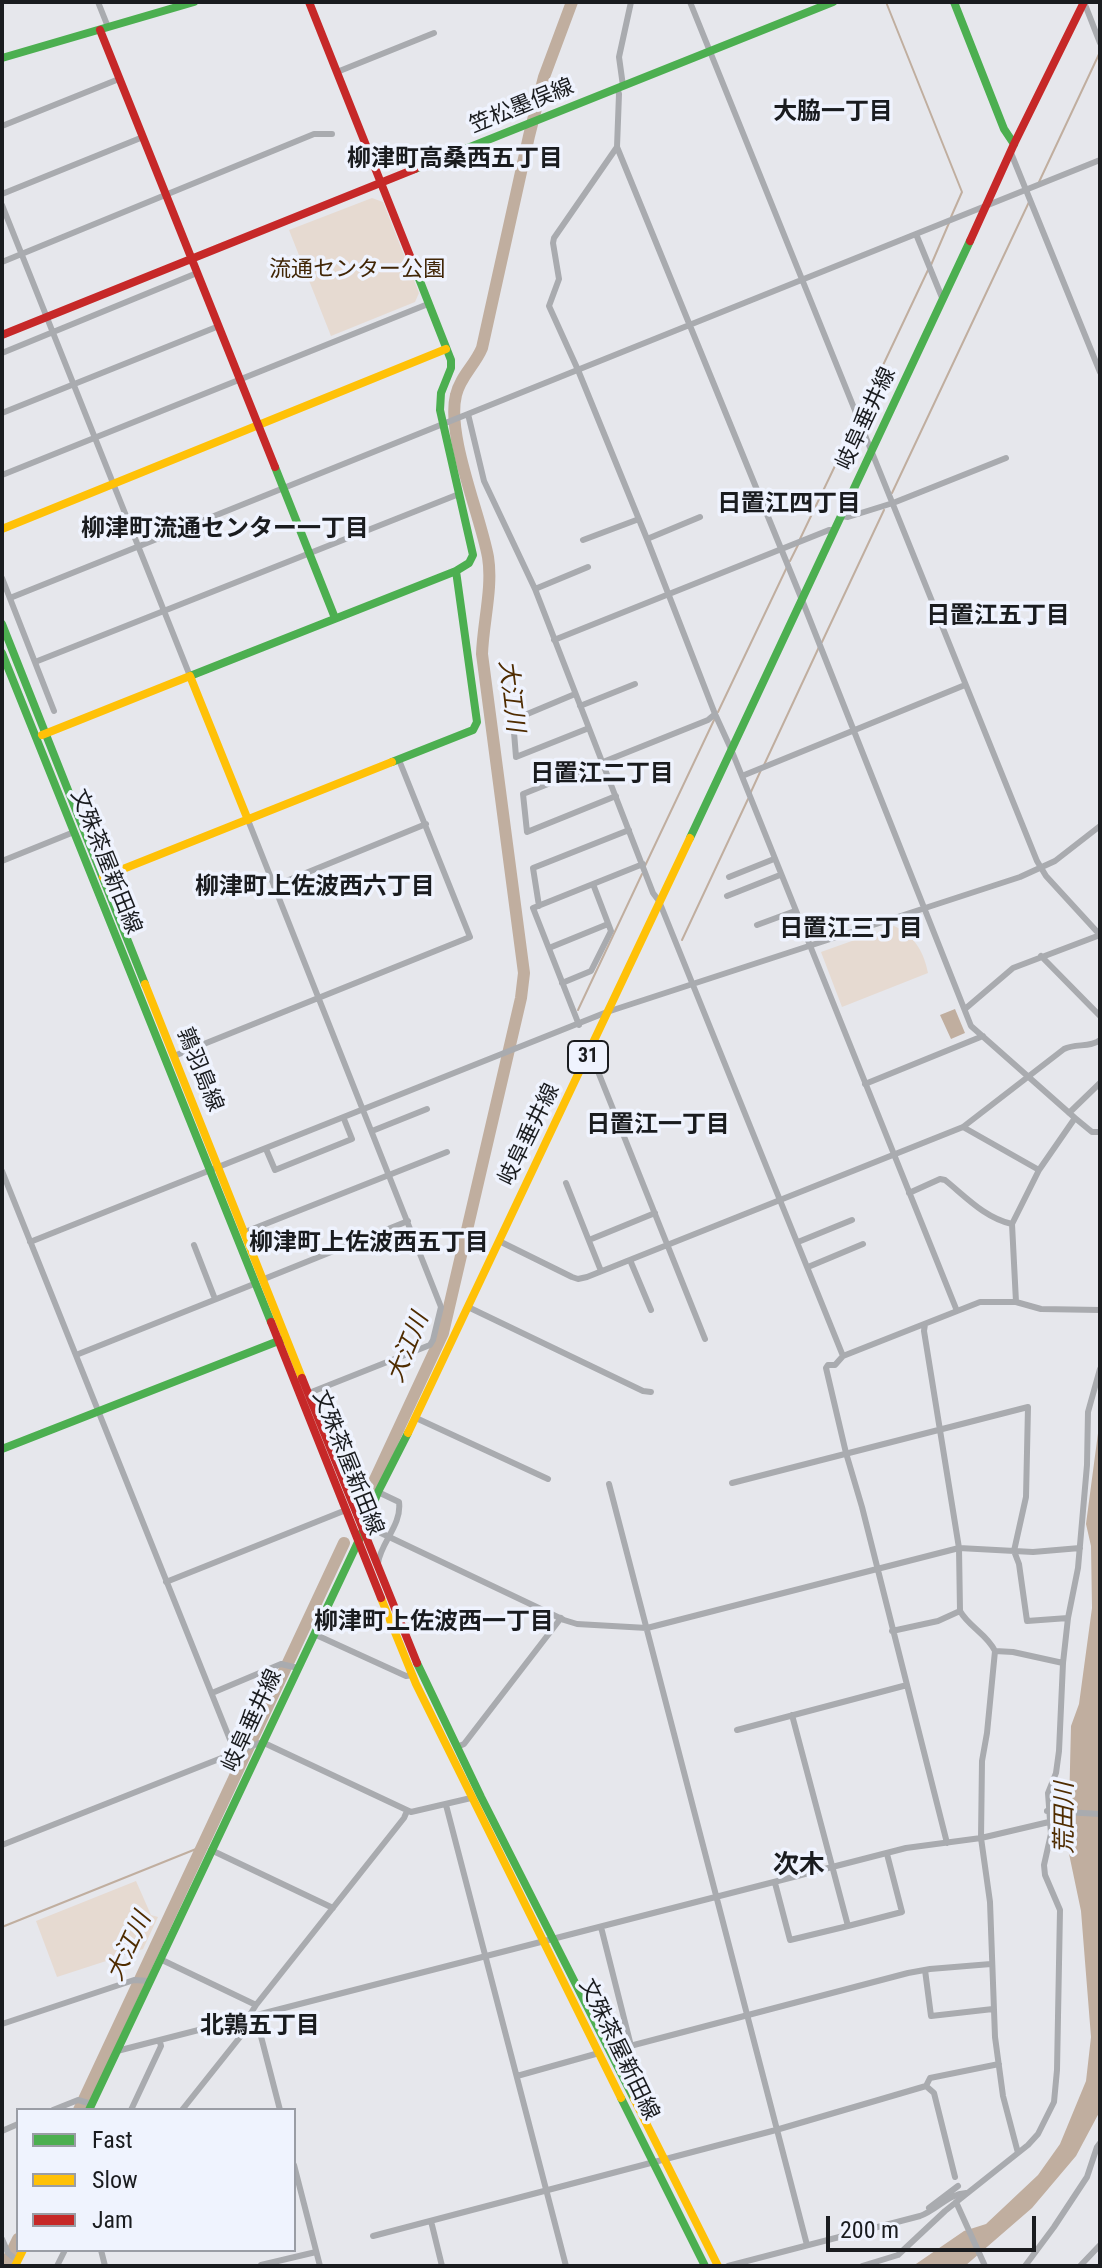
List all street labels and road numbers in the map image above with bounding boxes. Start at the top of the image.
street label: 笠松墨俣線 [466,74,578,140]
street label: 岐阜垂井線 [832,364,902,474]
street label: 文殊茶屋新田線 [64,786,146,938]
street label: 鶉羽島線 [170,1024,228,1116]
road number: 31 [568,1041,608,1073]
street label: 岐阜垂井線 [494,1080,566,1190]
street label: 文殊茶屋新田線 [306,1387,388,1539]
street label: 岐阜垂井線 [218,1666,288,1776]
street label: 文殊茶屋新田線 [572,1975,664,2125]

